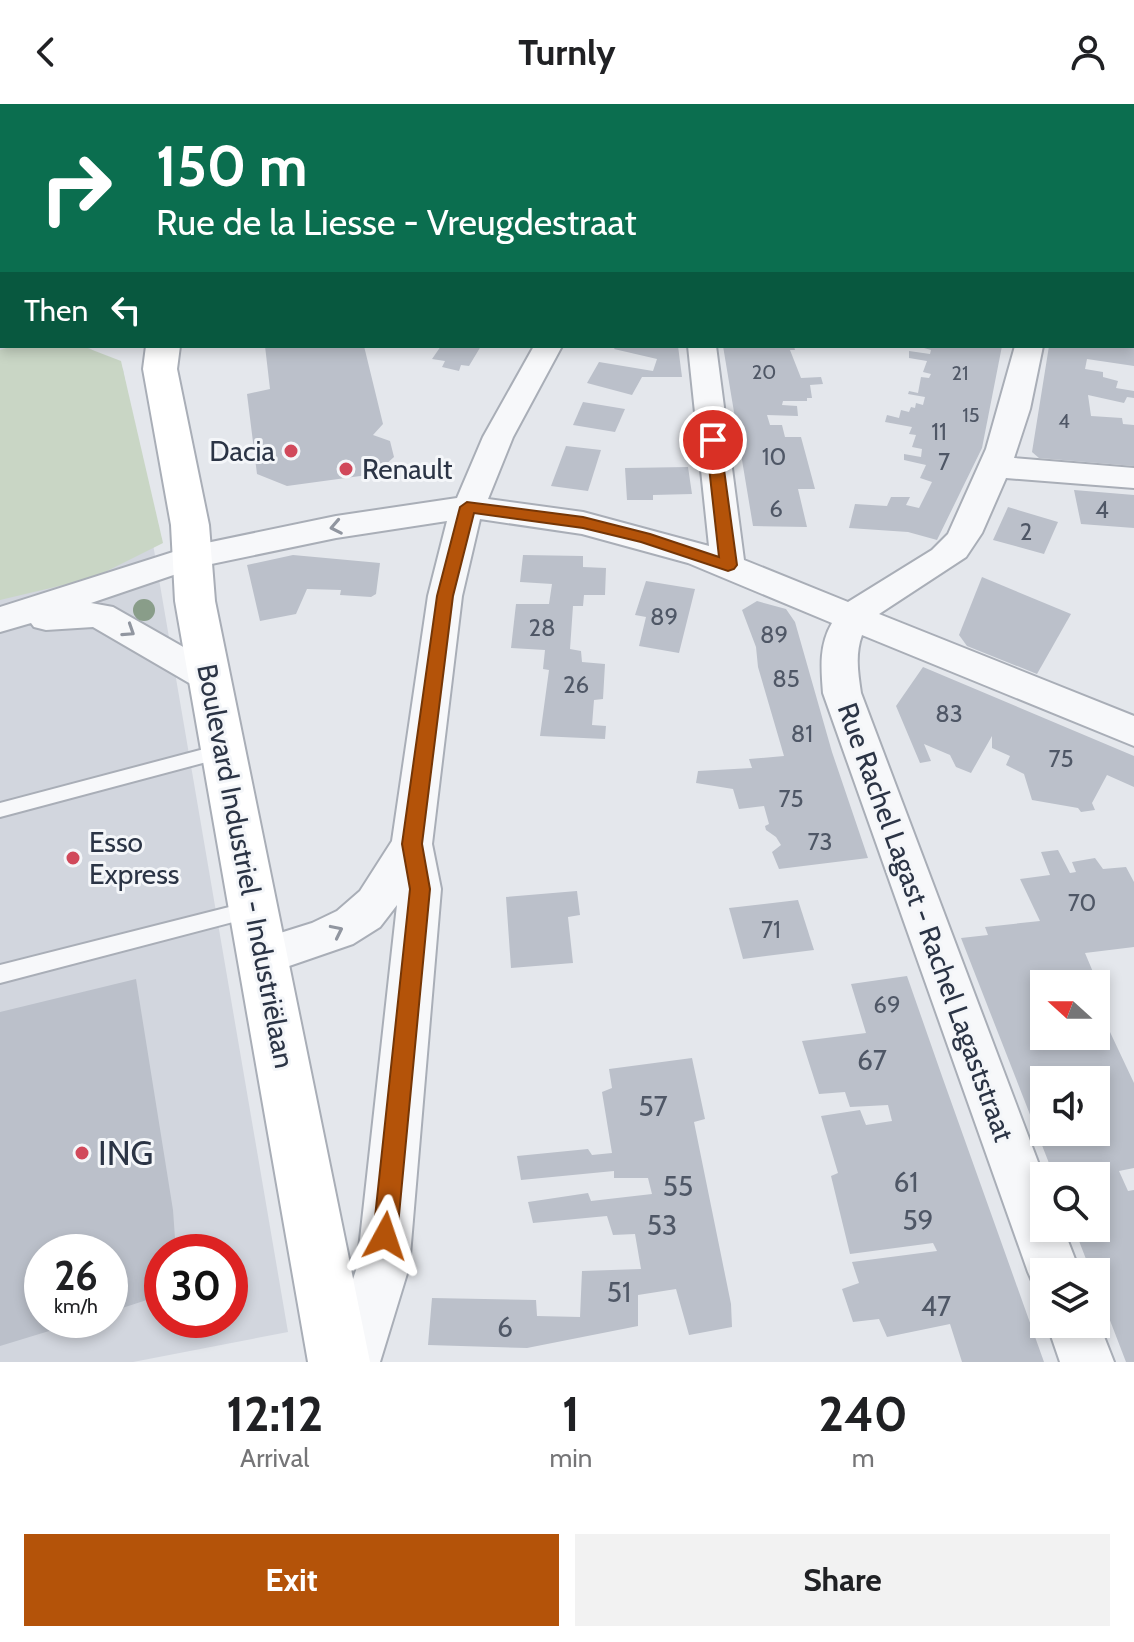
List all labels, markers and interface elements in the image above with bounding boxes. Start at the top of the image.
icon: back [24,30,68,74]
text: Turnly [518,30,616,74]
icon: person [1066,30,1110,74]
text: 150 m [156,132,308,200]
icon: right [24,136,128,240]
text: Rue de la Liesse - Vreugdestraat [156,200,637,244]
icon: left [104,288,148,332]
text: Then [24,292,88,329]
house number: 20 [752,360,776,384]
house number: 21 [952,361,969,385]
house number: 15 [962,403,980,427]
pin [679,406,747,474]
house number: 4 [1058,409,1070,433]
house number: 11 [931,417,947,446]
icon: arrive [691,418,735,462]
place label: Dacia [209,434,276,468]
marker: Dacia [282,442,300,460]
house number: 10 [762,442,786,471]
house number: 7 [938,447,950,476]
place label: Renault [362,452,452,486]
marker: Renault [337,460,355,478]
house number: 6 [769,494,783,523]
house number: 4 [1095,495,1109,524]
house number: 2 [1020,517,1032,546]
one-way arrow [329,518,343,535]
house number: 89 [650,602,678,631]
house number: 28 [528,613,556,642]
house number: 89 [760,620,788,649]
one-way arrow [120,621,135,636]
street label: Boulevard Industriel - Industriëlaan [190,661,302,1071]
house number: 85 [772,664,800,693]
house number: 26 [563,670,589,699]
street label: Rue Rachel Lagast - Rachel Lagaststraat [831,698,1021,1146]
house number: 83 [935,699,963,728]
house number: 81 [791,719,813,748]
house number: 75 [1048,744,1074,773]
house number: 75 [778,784,804,813]
place label: Esso Express [89,825,179,891]
house number: 73 [807,827,833,856]
marker: Esso Express [64,849,82,867]
house number: 70 [1068,888,1096,917]
house number: 71 [761,915,781,944]
one-way arrow [328,925,343,941]
north arrow [1030,970,1110,1050]
map controls [1030,970,1110,1338]
house number: 69 [873,990,901,1019]
house number: 67 [857,1043,887,1077]
button: sound [1030,1066,1110,1146]
house number: 57 [638,1089,668,1123]
place label: ING [98,1132,153,1174]
marker: ING [73,1144,91,1162]
button: search [1030,1162,1110,1242]
house number: 61 [894,1165,918,1199]
house number: 55 [663,1169,693,1203]
position arrow [343,1194,427,1278]
house number: 59 [902,1203,934,1237]
house number: 53 [647,1208,677,1242]
speed limit sign: 30 [144,1234,248,1338]
text: 26 [54,1251,98,1300]
button: layers [1030,1258,1110,1338]
house number: 51 [607,1275,631,1309]
house number: 47 [921,1289,951,1323]
text: km/h [54,1294,98,1318]
house number: 6 [497,1310,513,1344]
text: 12:12 [226,1385,323,1443]
text: 1 [562,1385,580,1443]
text: 240 [819,1385,908,1443]
text: Arrival [240,1442,309,1474]
text: min [549,1442,592,1474]
text: m [852,1442,875,1474]
button: Exit [24,1534,559,1626]
button: Share [575,1534,1110,1626]

